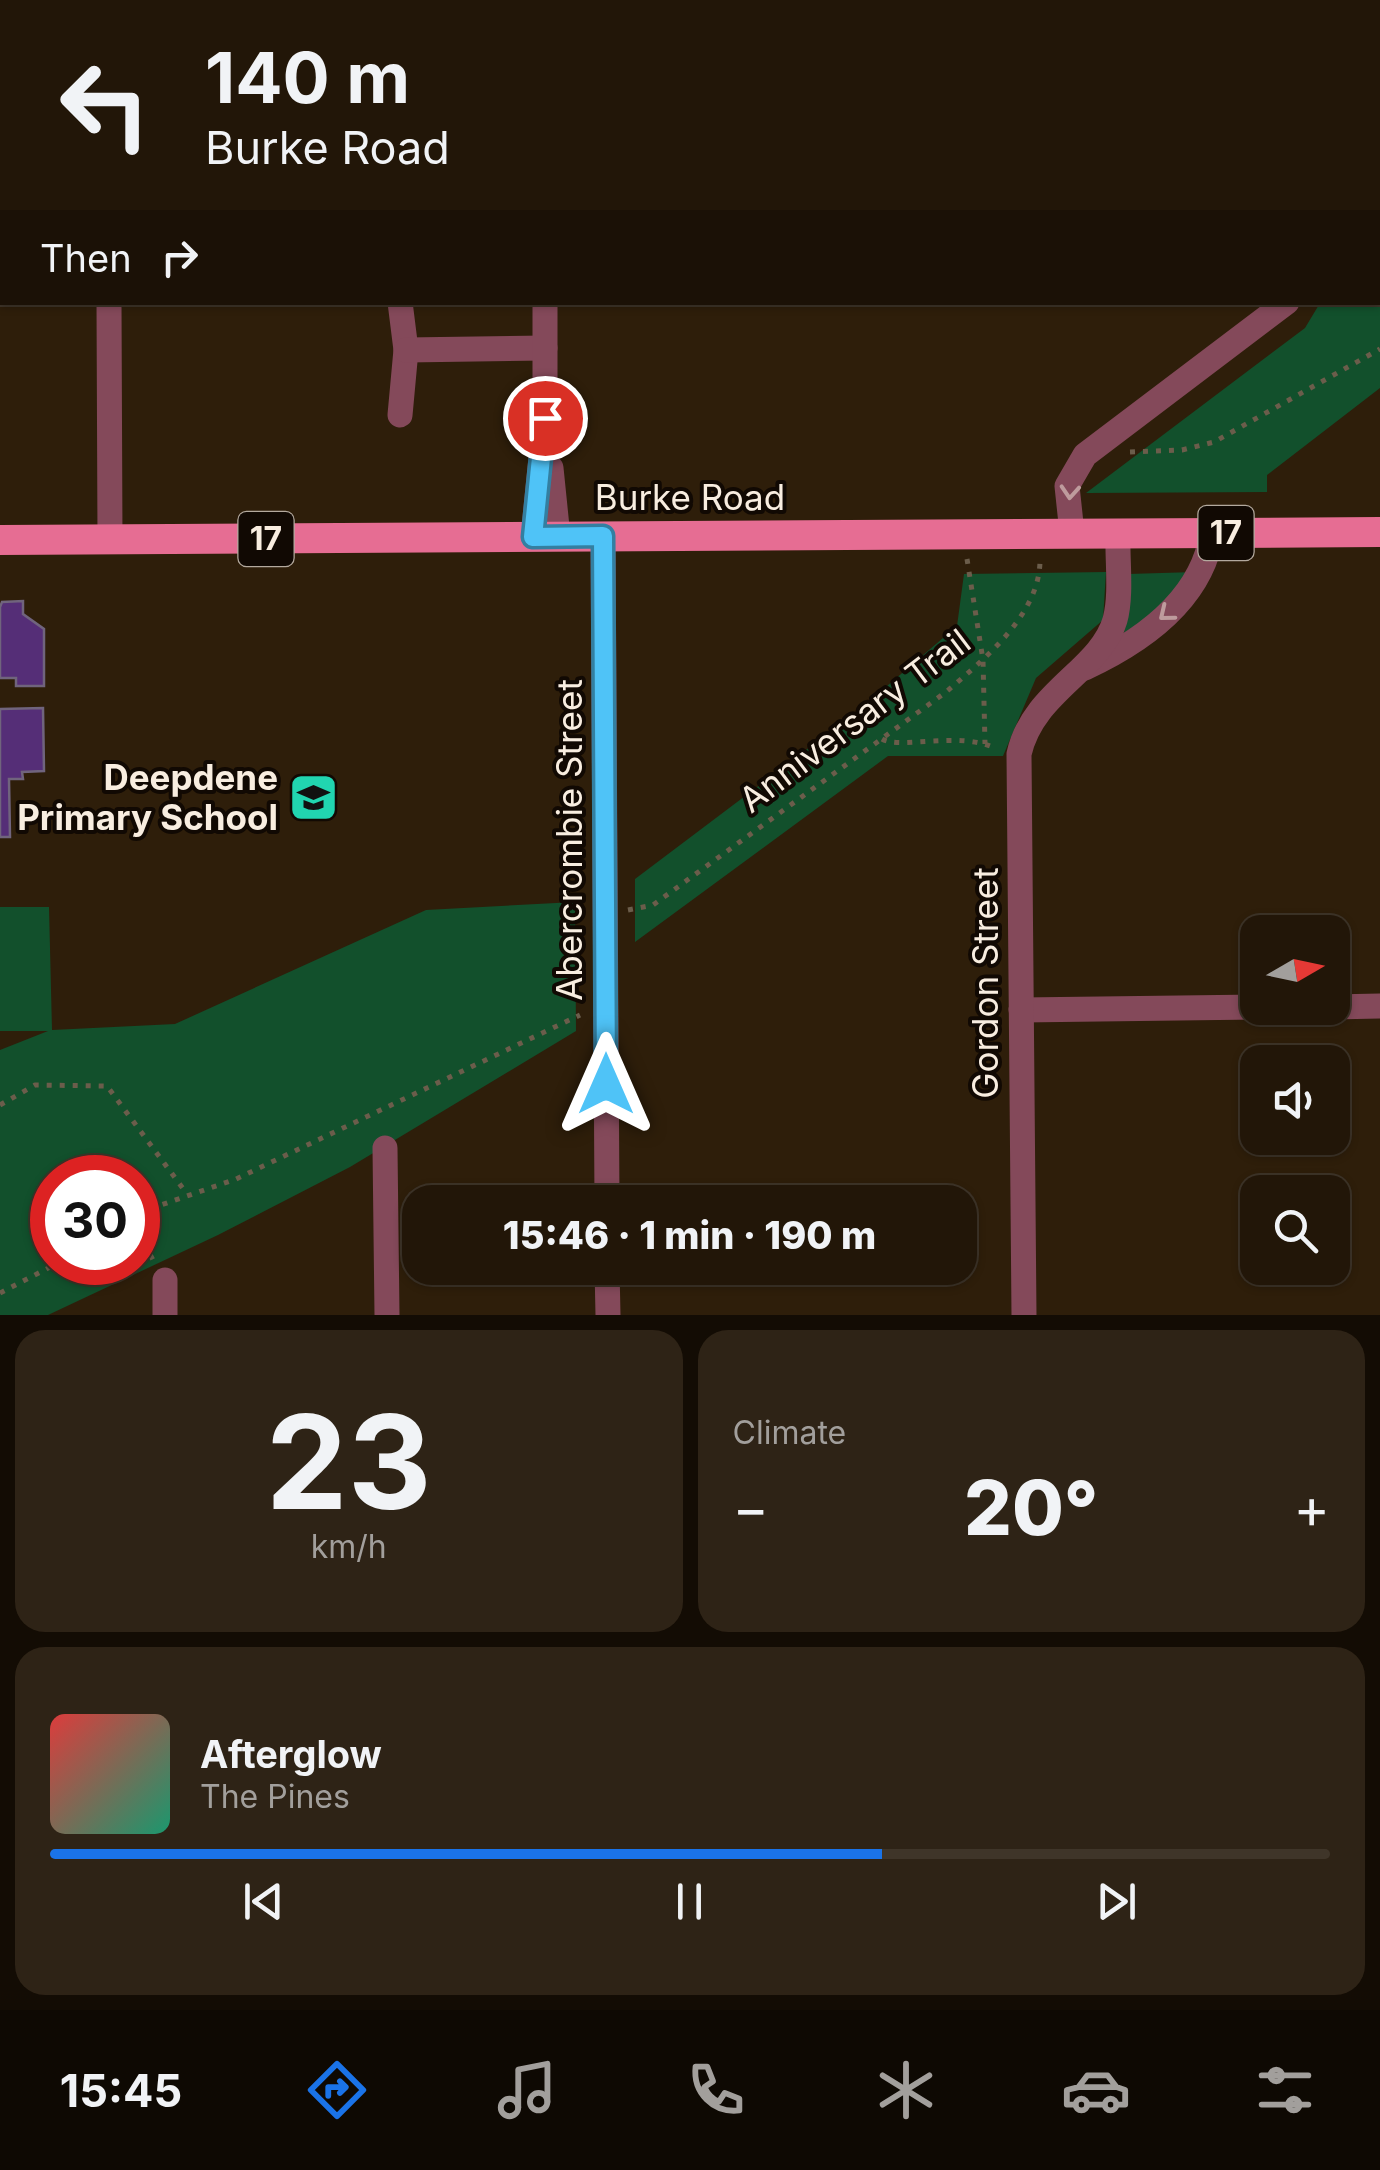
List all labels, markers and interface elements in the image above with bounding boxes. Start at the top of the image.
text: 140 m [205,35,410,120]
icon: left [40,40,170,170]
text: Burke Road [205,120,450,175]
icon: right [152,230,207,285]
text: Then [40,235,132,281]
pin [503,376,588,461]
icon: arrive [518,391,573,446]
street label: Burke Road [595,476,785,518]
one-way arrow [1060,484,1081,500]
road number: 17 [1198,506,1254,560]
road number: 17 [238,512,294,566]
one-way arrow [1159,602,1177,620]
street label: Anniversary Trail [731,620,978,821]
street label: Abercrombie Street [548,679,590,1001]
place label: Deepdene Primary School [17,756,278,838]
school or university icon: Deepdene Primary School [287,772,339,824]
street label: Gordon Street [964,867,1006,1099]
north arrow [1240,915,1350,1025]
map controls [1240,915,1350,1285]
position arrow [554,1032,658,1136]
button: sound [1240,1045,1350,1155]
speed limit sign: 30 [30,1155,160,1285]
button: search [1240,1175,1350,1285]
text: 15:46 · 1 min · 190 m [503,1212,876,1258]
text: 23 [266,1383,432,1540]
text: Climate [733,1413,846,1452]
text: 20° [964,1462,1098,1553]
text: − [733,1475,769,1541]
text: + [1294,1475,1330,1541]
text: km/h [311,1527,387,1566]
text: Afterglow [200,1731,382,1777]
text: The Pines [200,1777,350,1816]
icon: previous [236,1874,291,1929]
icon: pause [662,1874,717,1929]
icon: next [1089,1874,1144,1929]
icon: directions [302,2055,372,2125]
icon: music [492,2055,562,2125]
icon: phone [681,2055,751,2125]
icon: climate [871,2055,941,2125]
icon: car [1061,2055,1131,2125]
icon: filters [1250,2055,1320,2125]
text: 15:45 [60,2063,182,2118]

